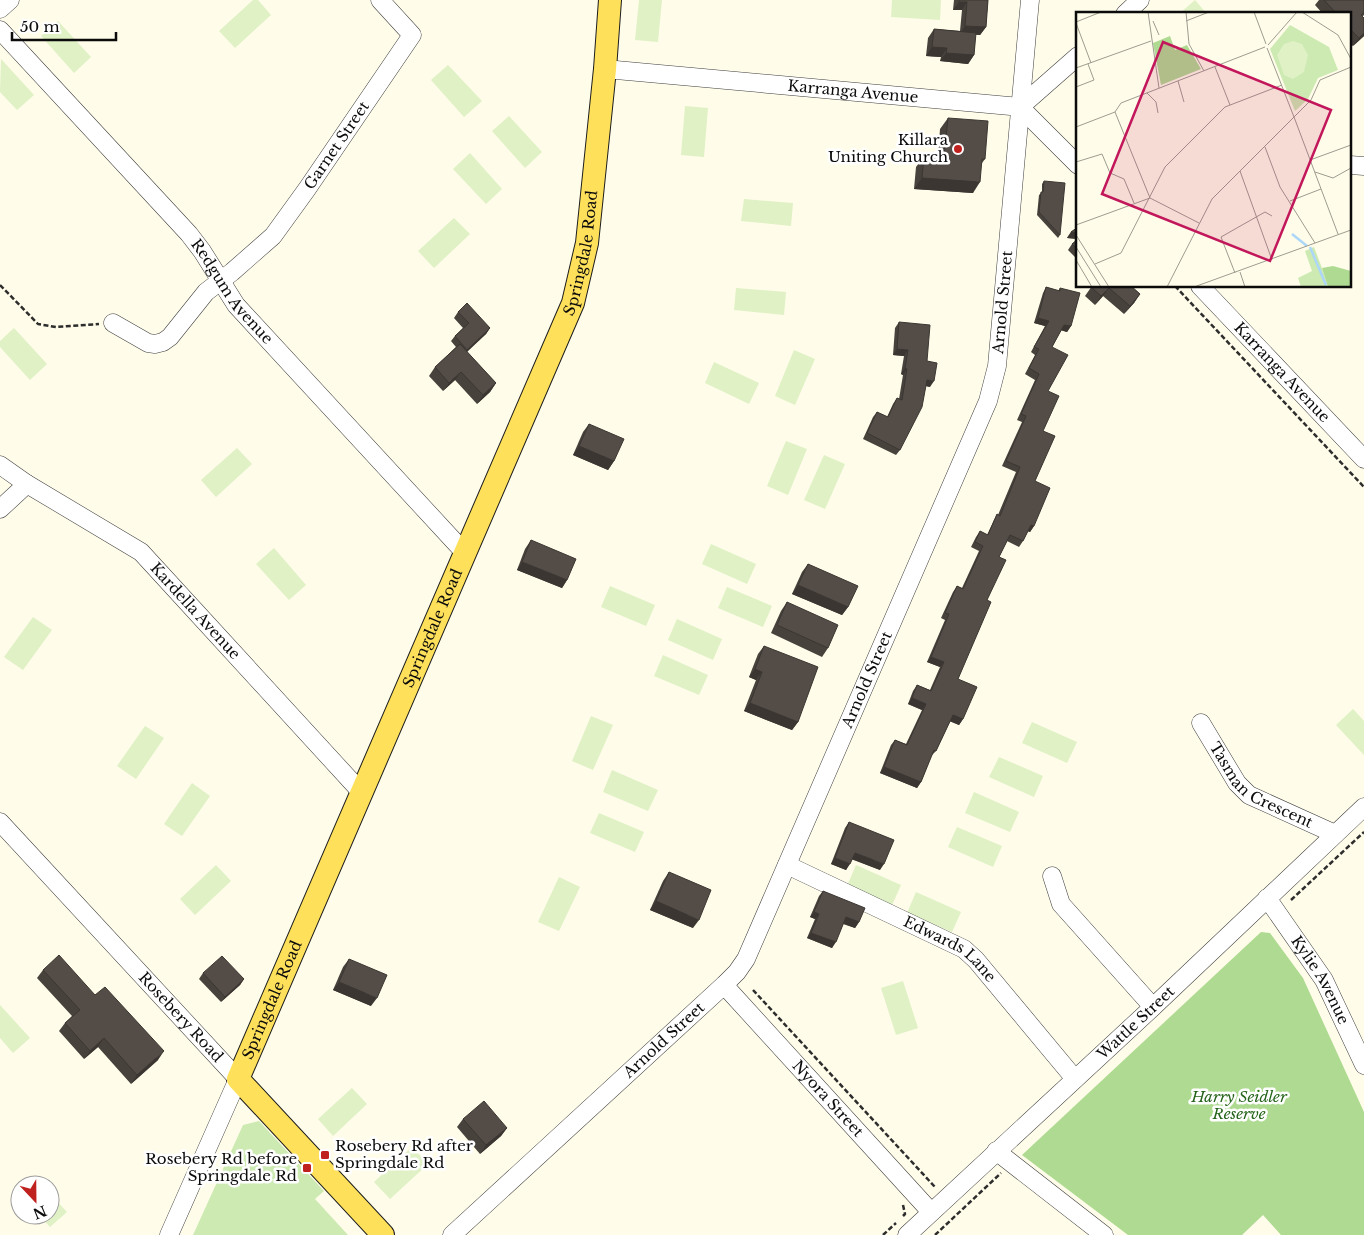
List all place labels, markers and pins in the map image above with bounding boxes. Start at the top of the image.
place label: Killara Uniting Church [828,130,949,166]
marker: Killara Uniting Church [952,143,964,155]
place label: Rosebery Rd after Springdale Rd [335,1136,474,1172]
place label: Rosebery Rd before Springdale Rd [145,1149,297,1185]
marker: Rosebery Rd after Springdale Rd [319,1149,331,1161]
marker: Rosebery Rd before Springdale Rd [301,1162,313,1174]

